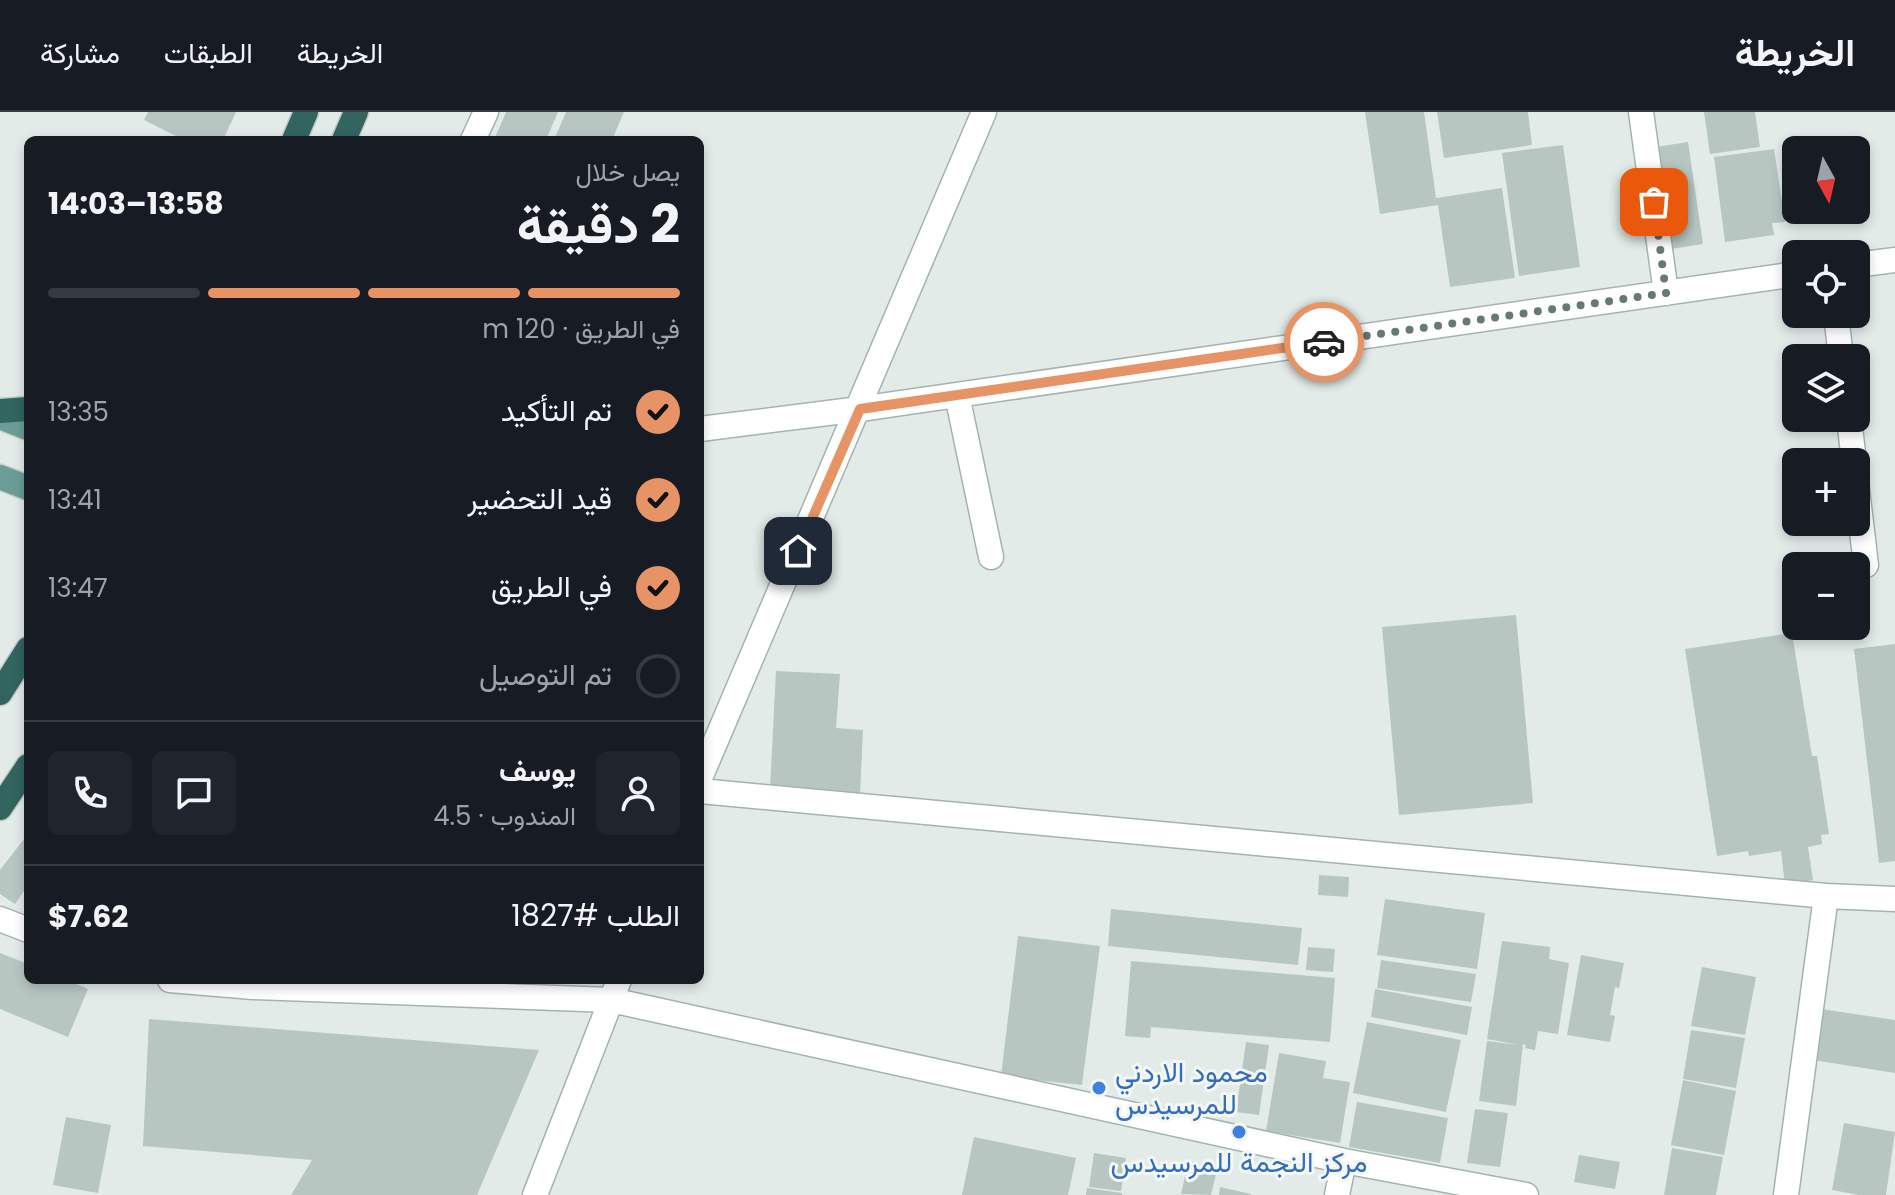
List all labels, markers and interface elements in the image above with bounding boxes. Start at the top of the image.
text: الخريطة [1735,26,1855,79]
text: مشاركة [40,34,120,73]
text: الطبقات [164,34,253,73]
text: الخريطة [297,34,383,73]
north arrow [1782,136,1870,224]
map controls [1782,136,1870,640]
text: يصل خلال [575,154,680,190]
pin [1620,168,1688,236]
icon: bag [1632,180,1676,224]
text: 13:58–14:03 [48,182,224,225]
text: 2 دقيقة [517,188,680,261]
button: locate [1782,240,1870,328]
courier [1284,302,1364,382]
text: في الطريق · 120 m [482,311,680,347]
icon: car [1302,320,1346,364]
button: layers [1782,344,1870,432]
text: تم التأكيد [501,389,612,432]
icon: check [636,390,680,434]
text: 13:35 [48,394,109,430]
button: + [1782,448,1870,536]
text: قيد التحضير [467,477,612,520]
icon: check [636,478,680,522]
text: 13:41 [48,482,102,518]
pin [764,517,832,585]
icon: home [776,529,820,573]
button: − [1782,552,1870,640]
text: في الطريق [491,565,612,608]
icon: check [636,566,680,610]
text: 13:47 [48,570,108,606]
text: تم التوصيل [479,653,612,696]
text: يوسف [499,749,576,792]
button: phone [48,751,132,835]
button: chat [152,751,236,835]
button: person [596,751,680,835]
text: المندوب · 4.5 [433,798,576,834]
text: الطلب #1827 [511,894,680,937]
text: $7.62 [48,895,129,938]
place label: محمود الاردني للمرسيدس [1115,1053,1268,1124]
marker: محمود الاردني للمرسيدس [1090,1079,1108,1097]
marker: مركز النجمة للمرسيدس [1230,1123,1248,1141]
place label: مركز النجمة للمرسيدس [1111,1143,1367,1182]

